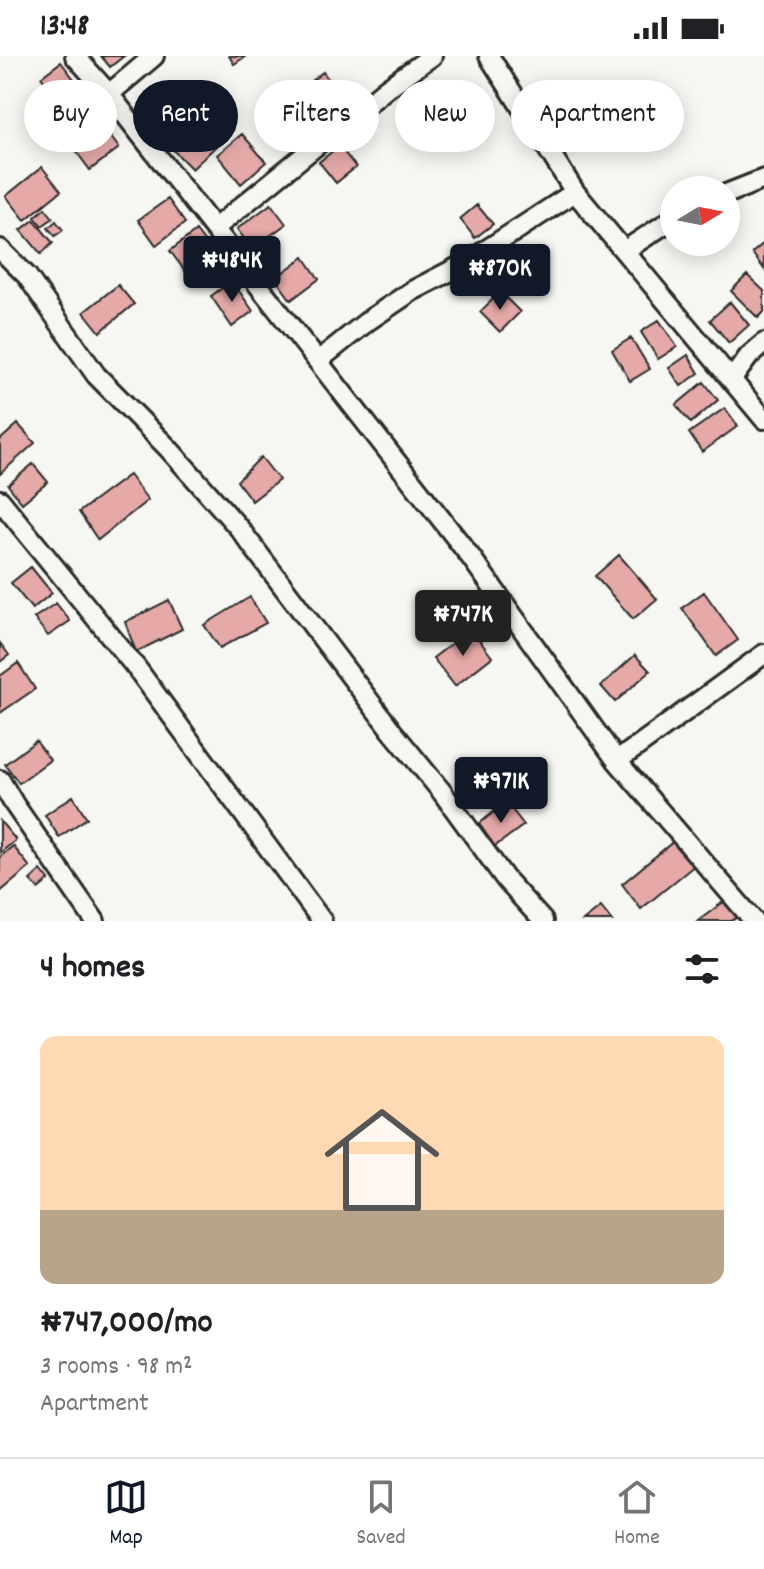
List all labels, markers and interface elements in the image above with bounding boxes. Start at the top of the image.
text: 13:48 [40,7,89,50]
chip: Buy [24,80,117,152]
chip: Rent [133,80,238,152]
chip: Filters [254,80,379,152]
chip: New [395,80,495,152]
chip: Apartment [511,80,684,152]
north arrow [660,176,740,256]
map controls [660,176,740,256]
pin: ₦484K [176,236,288,304]
text: ₦484K [201,243,263,280]
pin: ₦870K [444,244,556,312]
text: ₦870K [468,251,532,288]
pin: ₦747K [407,590,519,658]
text: ₦747K [433,597,493,634]
pin: ₦971K [445,757,557,825]
text: ₦971K [473,764,529,801]
text: 4 homes [40,945,145,994]
icon: filters [680,947,724,991]
icon: home [310,1088,454,1232]
text: ₦747,000/mo [40,1300,213,1349]
text: 3 rooms · 98 m² [40,1349,193,1386]
text: Apartment [40,1386,149,1423]
tab: Map [104,1475,148,1554]
tab: Saved [356,1475,406,1554]
tab: Home [614,1475,660,1554]

